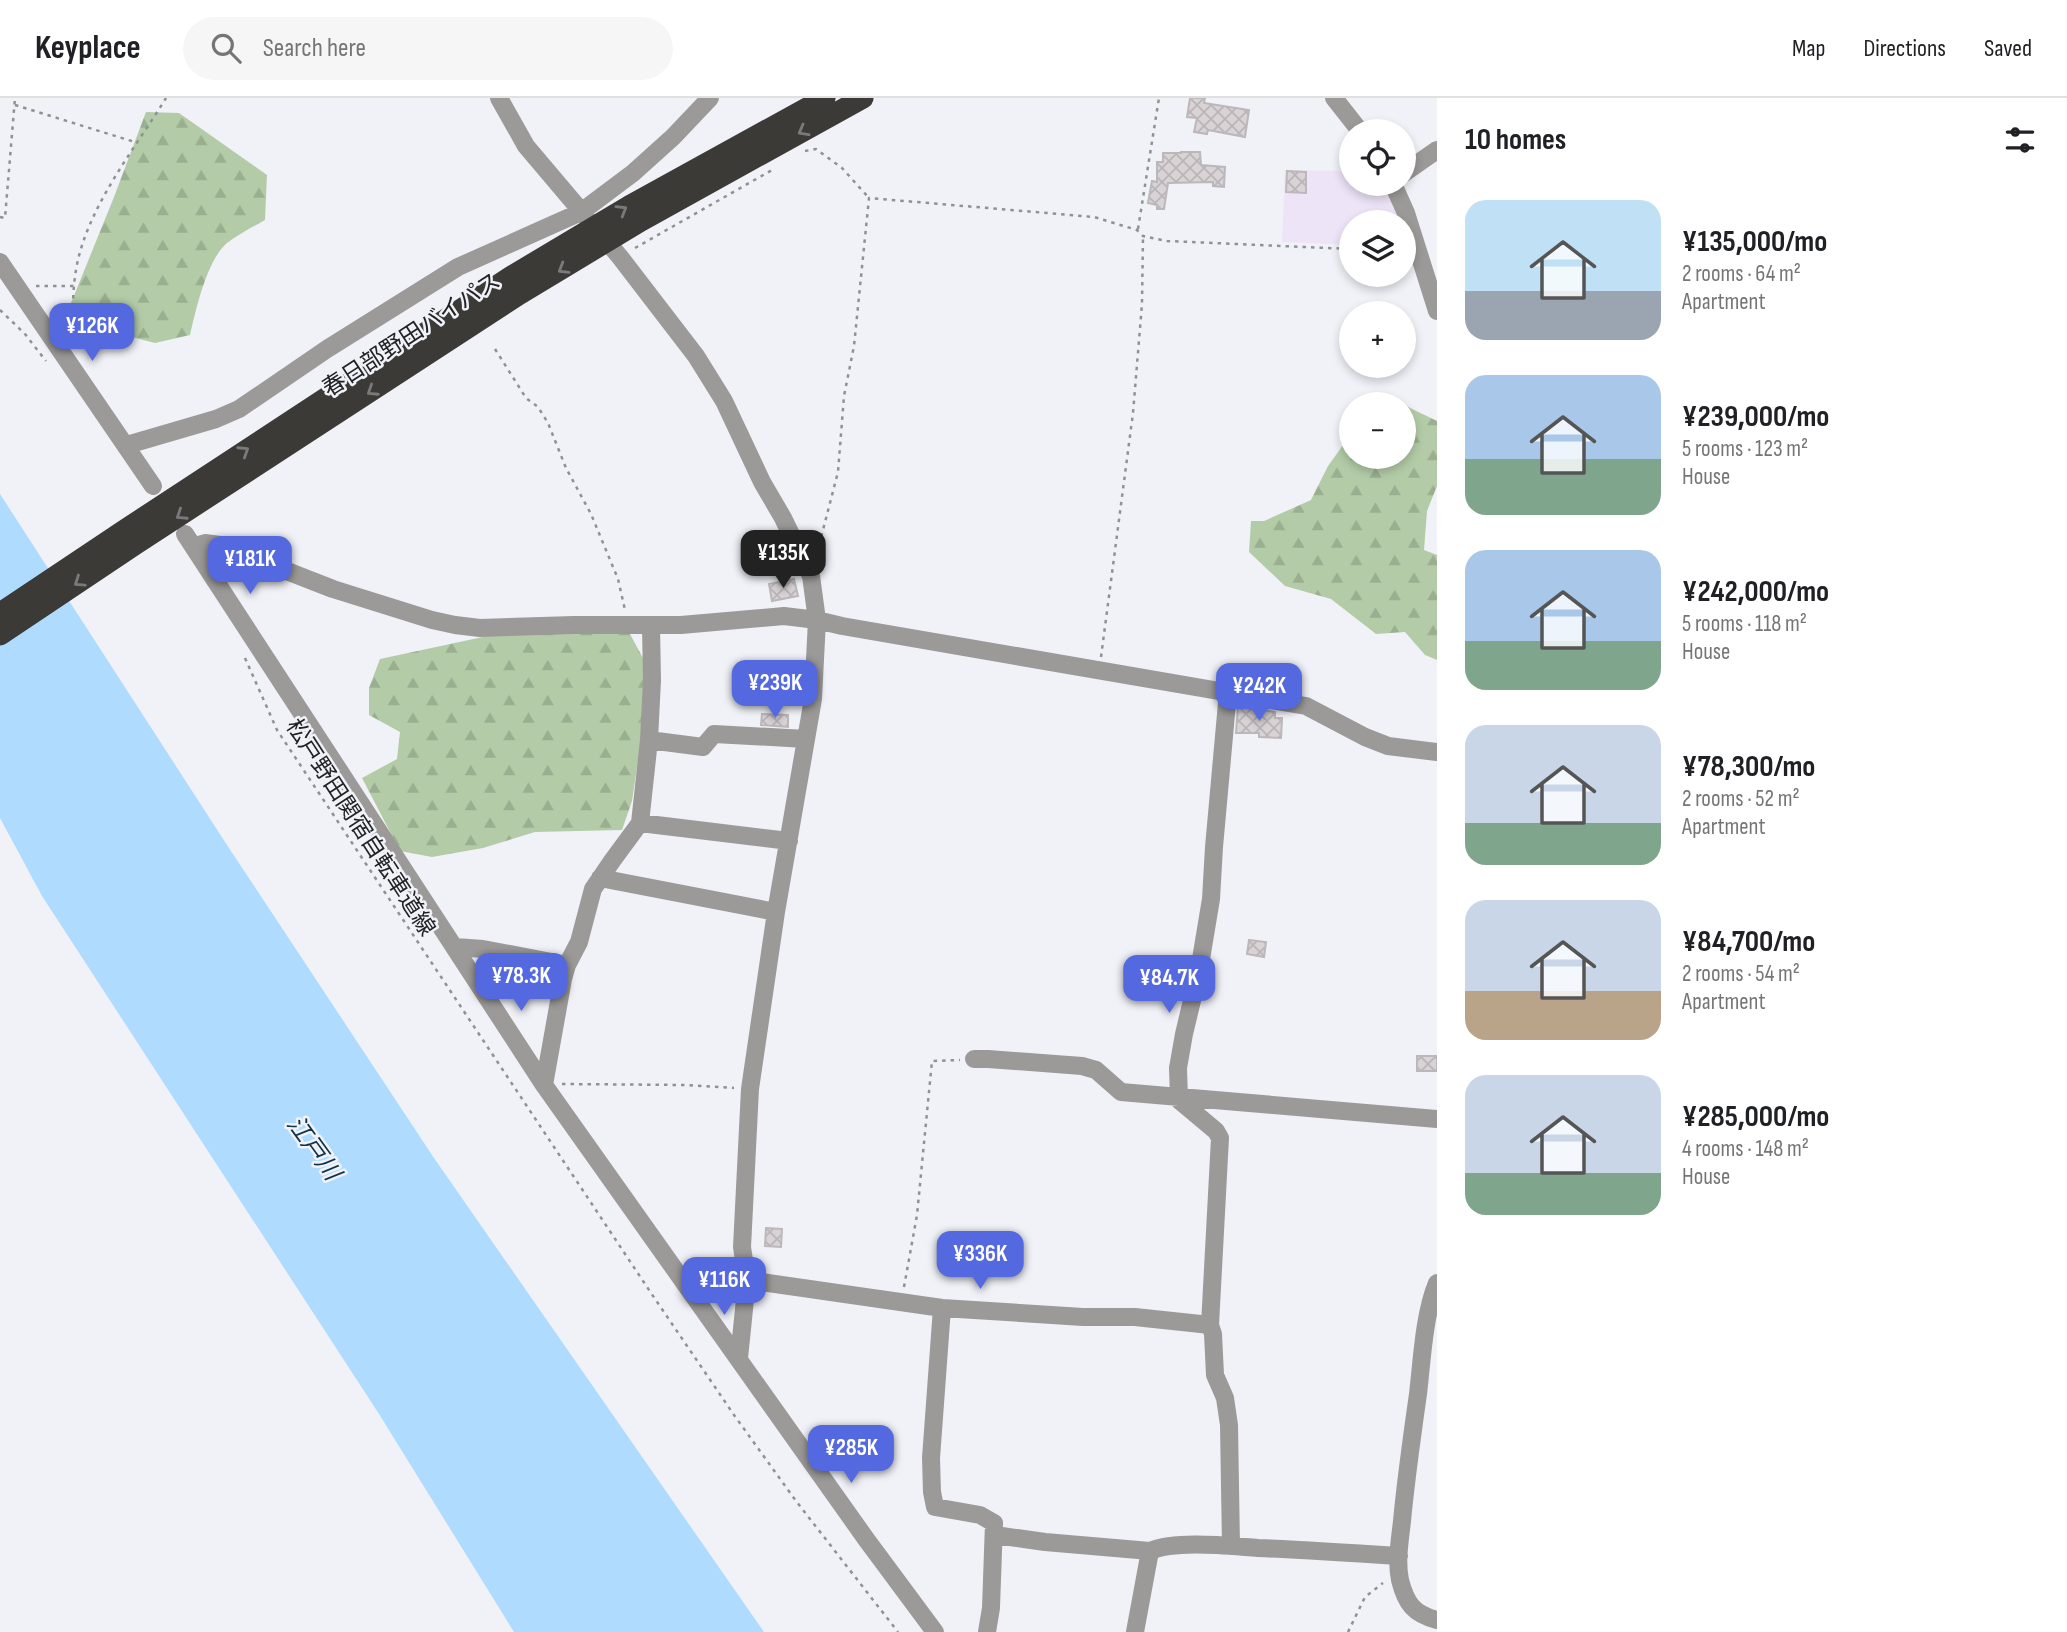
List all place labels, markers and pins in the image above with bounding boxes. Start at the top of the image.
pin: ¥126K [43,303,141,363]
pin: ¥135K [734,531,832,590]
pin: ¥181K [201,536,299,596]
pin: ¥239K [726,660,824,720]
pin: ¥242K [1210,664,1308,723]
pin: ¥78.3K [464,954,578,1013]
pin: ¥84.7K [1112,956,1226,1015]
pin: ¥336K [931,1232,1029,1291]
pin: ¥116K [675,1258,773,1317]
pin: ¥285K [802,1426,900,1485]

